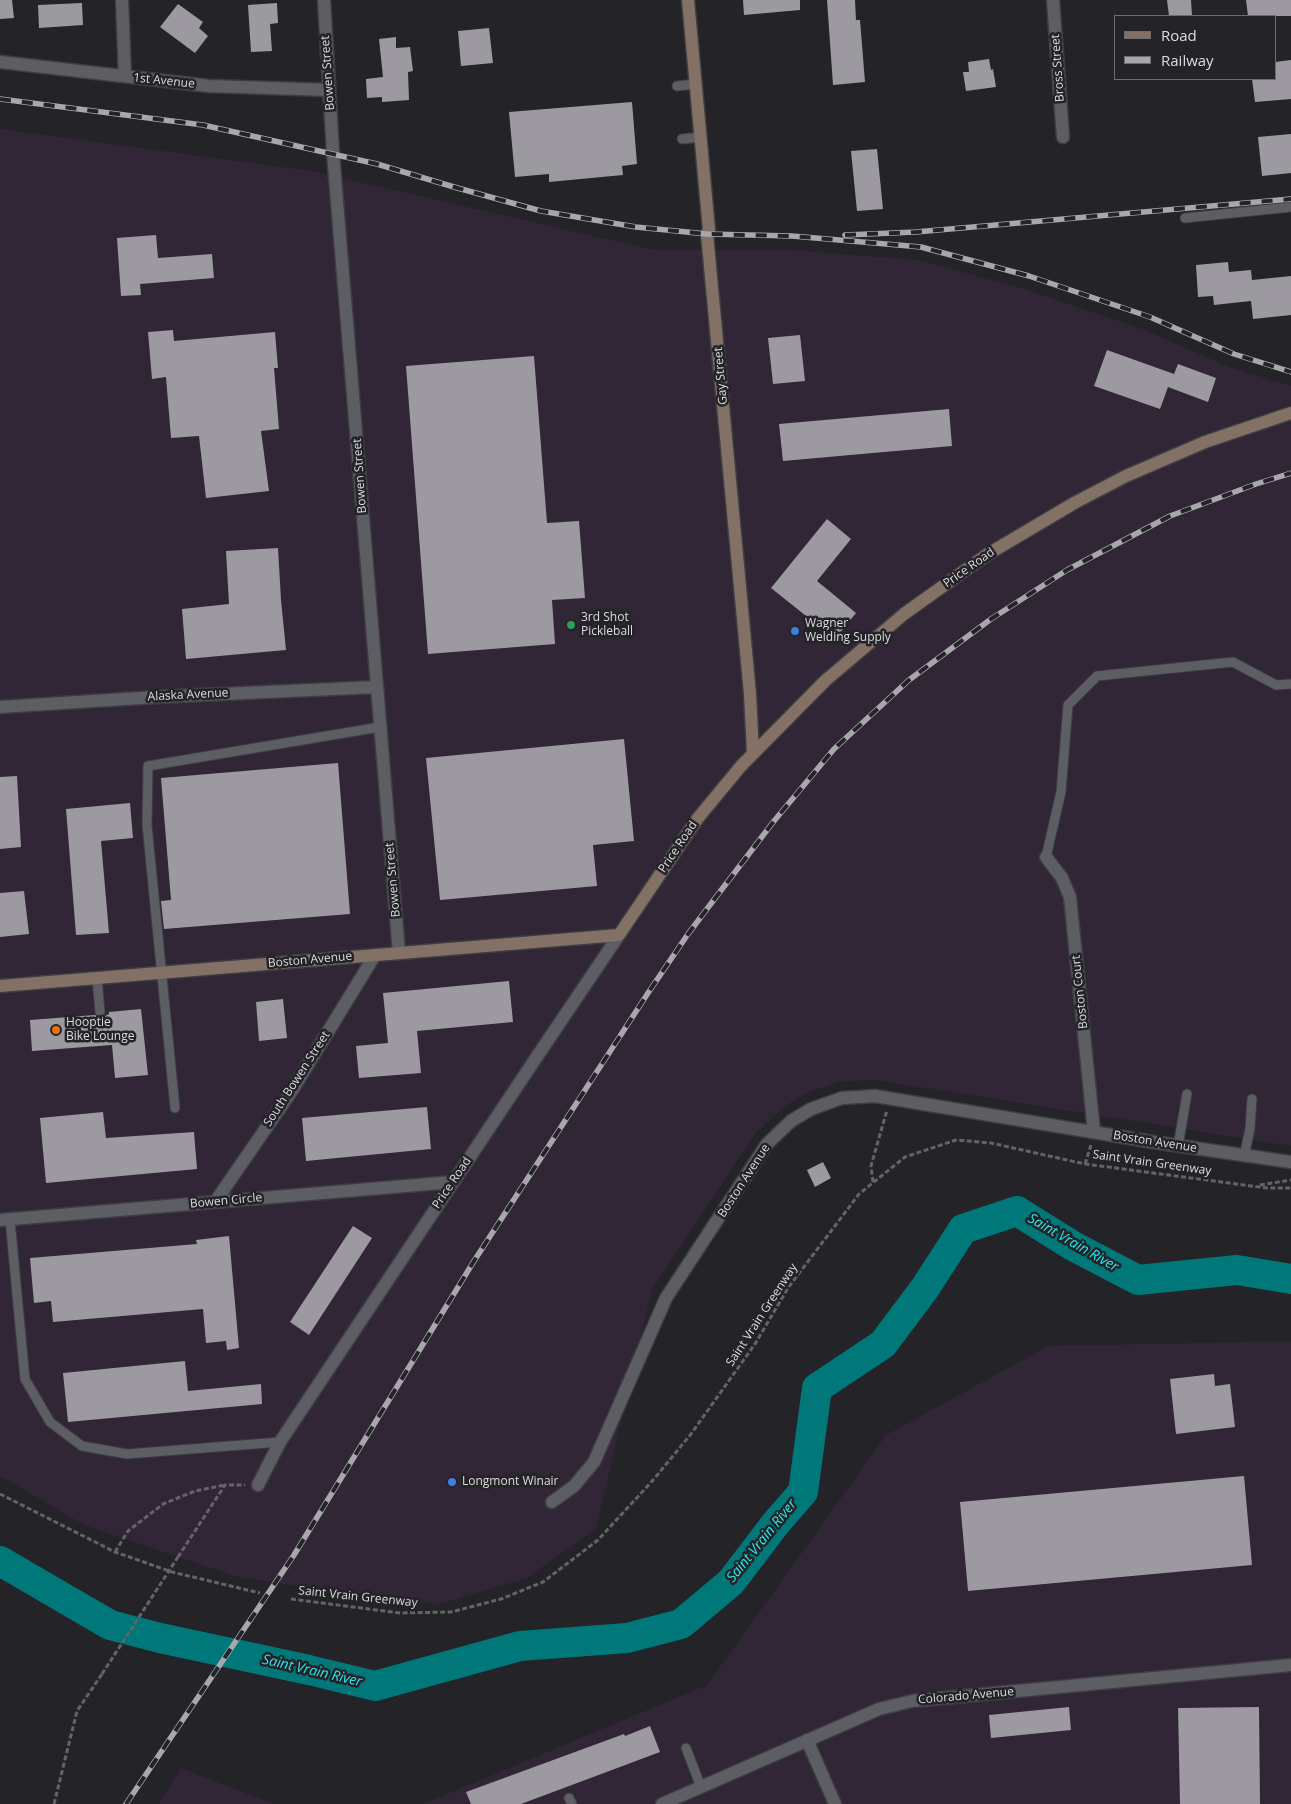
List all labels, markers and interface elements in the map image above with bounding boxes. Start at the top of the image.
legend [1114,15,1276,80]
text: Road [1161,25,1197,45]
street label: Bross Street [1048,34,1068,102]
street label: Bowen Street [318,35,338,111]
text: Railway [1161,50,1214,70]
street label: 1st Avenue [133,71,195,91]
street label: Gay Street [711,346,731,406]
street label: Bowen Street [350,438,370,514]
street label: Price Road [941,545,997,591]
place label: 3rd Shot Pickleball [581,611,633,639]
place label: Wagner Welding Supply [805,617,891,645]
marker: 3rd Shot Pickleball [565,619,577,631]
marker: Wagner Welding Supply [789,625,801,637]
street label: Alaska Avenue [147,686,229,704]
street label: Price Road [655,818,701,876]
street label: Bowen Street [383,842,403,918]
street label: Boston Avenue [267,949,353,971]
street label: Boston Court [1069,954,1091,1030]
place label: Hooptie Bike Lounge [66,1016,134,1044]
marker: Hooptie Bike Lounge [50,1024,62,1036]
street label: South Bowen Street [261,1029,333,1129]
street label: Boston Avenue [1112,1128,1198,1156]
street label: Boston Avenue [715,1142,773,1220]
street label: Saint Vrain Greenway [1092,1148,1212,1178]
street label: Price Road [429,1154,475,1212]
street label: Bowen Circle [189,1191,263,1211]
water label: Saint Vrain River [1025,1210,1121,1276]
street label: Saint Vrain Greenway [723,1261,801,1369]
place label: Longmont Winair [462,1475,559,1489]
marker: Longmont Winair [446,1476,458,1488]
water label: Saint Vrain River [723,1496,801,1586]
street label: Saint Vrain Greenway [298,1584,418,1610]
water label: Saint Vrain River [261,1651,363,1691]
street label: Colorado Avenue [918,1685,1014,1707]

